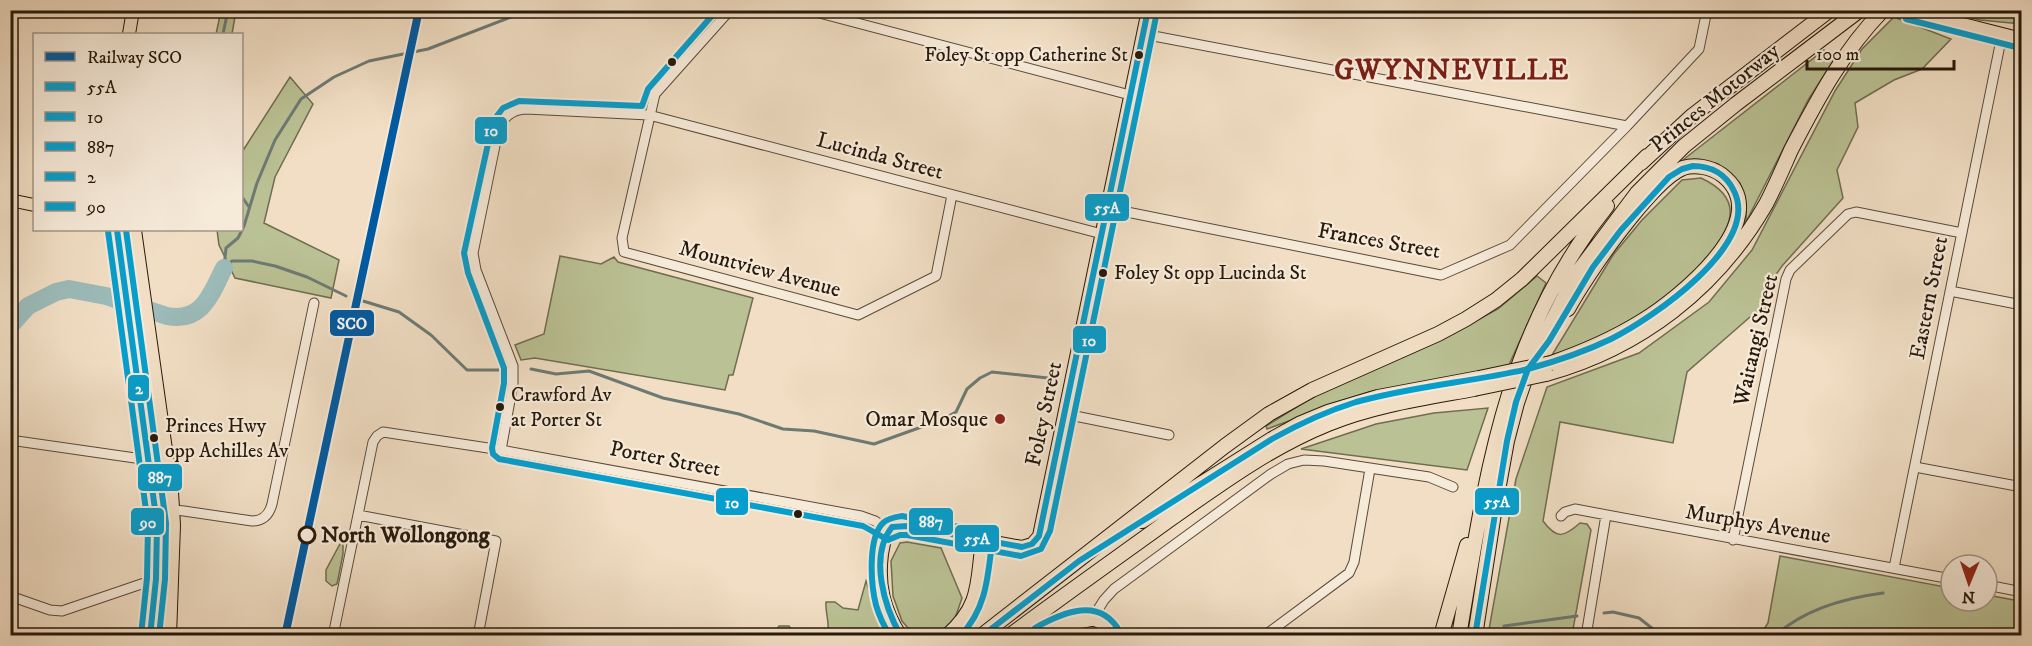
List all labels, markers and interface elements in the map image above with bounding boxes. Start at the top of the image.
legend [33,33,243,231]
scale bar [1807,33,1954,71]
street label: Princes Motorway [1645,37,1786,159]
place label: Foley St opp Catherine St [924,43,1128,68]
text: 100 m [1816,44,1859,66]
text: Railway SCO [87,47,182,69]
marker: Foley St opp Catherine St [1133,49,1145,61]
district label: GWYNNEVILLE [1334,53,1570,88]
unlabelled marker [666,56,678,68]
text: 55A [87,77,117,99]
text: 10 [87,107,103,129]
line badge: 10 [474,116,508,145]
text: 10 [484,121,499,141]
street label: Lucinda Street [814,126,946,186]
text: 887 [87,137,115,159]
text: 2 [87,167,96,189]
line badge: 55A [1084,193,1130,222]
text: 90 [86,197,106,219]
text: 55A [1093,198,1121,218]
street label: Frances Street [1316,217,1442,265]
street label: Mountview Avenue [676,234,844,304]
street label: Eastern Street [1904,234,1954,362]
place label: Foley St opp Lucinda St [1114,261,1306,286]
marker: Foley St opp Lucinda St [1097,267,1109,279]
street label: Waitangi Street [1727,271,1784,410]
line badge: SCO [329,309,375,337]
text: SCO [337,314,367,334]
line badge: 10 [1072,325,1107,354]
text: 10 [1082,331,1097,351]
street label: Foley Street [1020,359,1068,469]
line badge: 2 [127,374,150,402]
text: 2 [135,379,144,399]
place label: Crawford Av at Porter St [511,383,612,433]
marker: Crawford Av at Porter St [494,401,506,413]
place label: Omar Mosque [865,406,988,433]
marker: Omar Mosque [993,412,1007,426]
place label: Princes Hwy opp Achilles Av [165,414,289,464]
marker: Princes Hwy opp Achilles Av [148,432,160,444]
street label: Porter Street [607,435,723,483]
line badge: 887 [137,463,183,492]
text: 887 [148,468,172,488]
line badge: 10 [715,487,749,516]
line badge: 55A [1474,487,1520,516]
text: 55A [1483,492,1511,512]
text: 10 [725,493,740,513]
street label: Murphys Avenue [1683,498,1833,550]
line badge: 90 [130,507,165,536]
line badge: 887 [908,507,954,536]
unlabelled marker [792,508,804,520]
text: 887 [919,512,943,532]
text: 90 [139,513,157,533]
place label: North Wollongong [321,522,491,549]
line badge: 55A [954,524,1000,553]
marker: North Wollongong [298,526,316,544]
text: 55A [963,529,991,549]
north arrow [1939,553,1999,613]
text: N [1962,587,1975,607]

